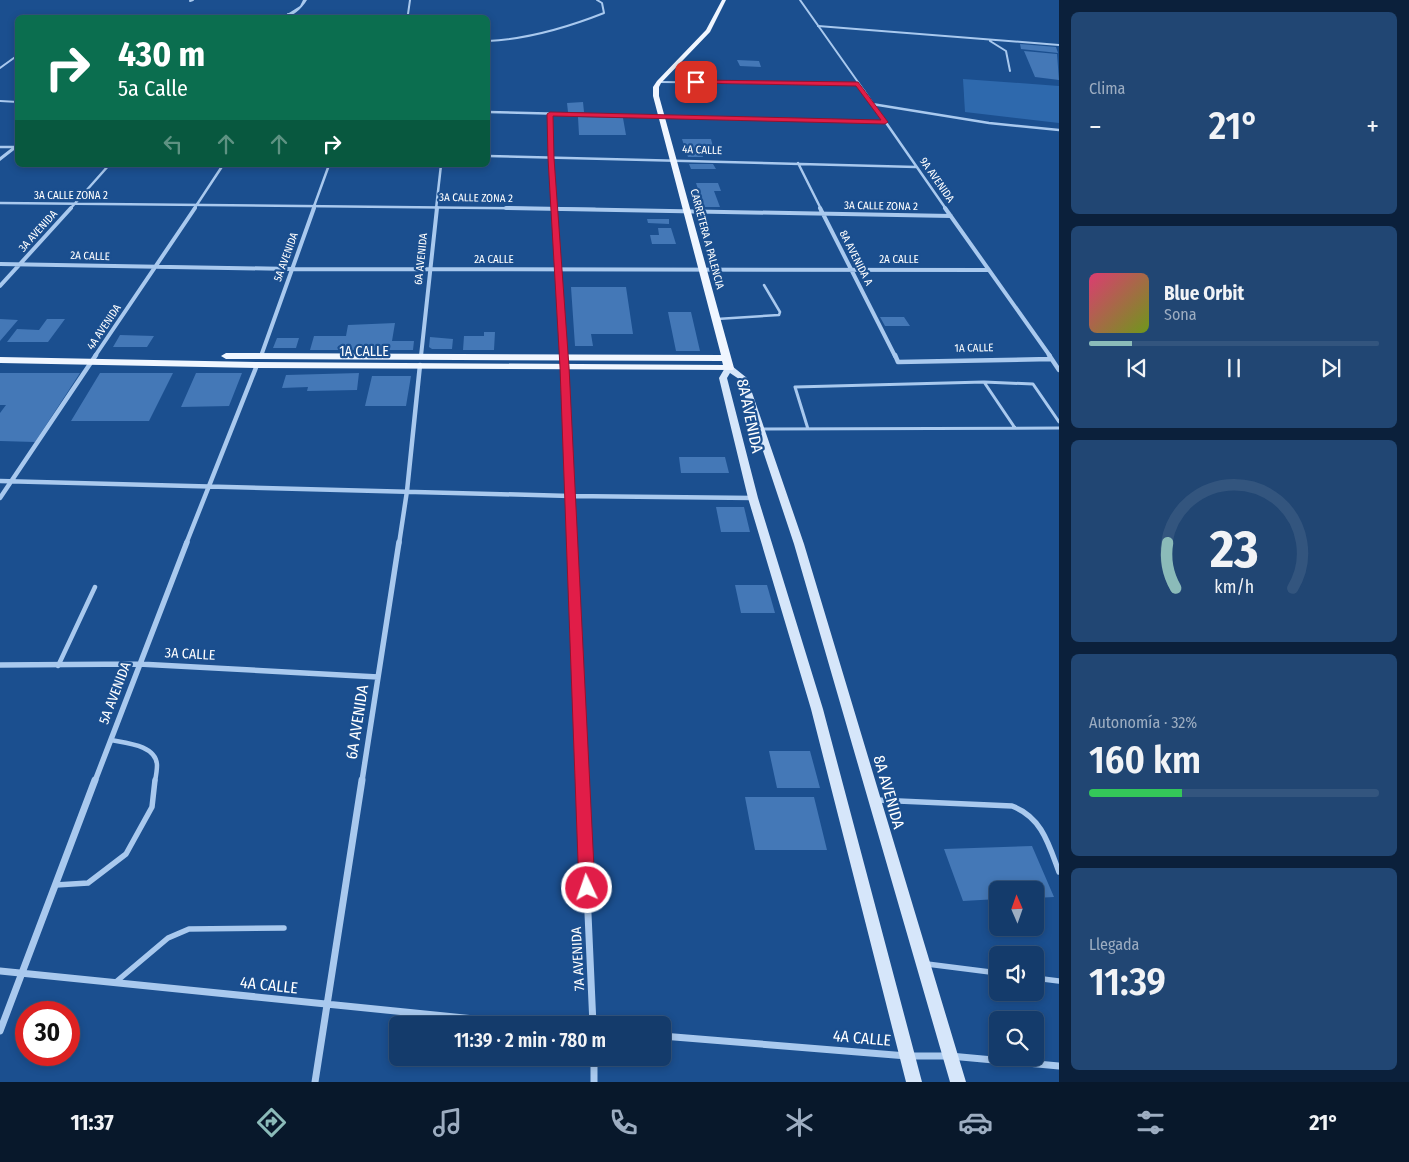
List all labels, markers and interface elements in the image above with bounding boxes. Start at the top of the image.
text: 430 m [118,33,205,75]
icon: right [35,35,100,100]
pin [675,61,717,103]
icon: arrive [682,68,710,96]
text: 5a Calle [118,75,188,102]
text: Clima [1089,79,1125,98]
text: 21° [1209,103,1259,149]
text: − [1089,110,1102,143]
text: + [1366,110,1379,143]
icon: left [159,130,187,158]
icon: ahead [212,130,240,158]
icon: ahead [265,130,293,158]
icon: right [318,130,346,158]
street label: 4A CALLE [682,143,722,157]
street label: 9A AVENIDA [917,155,957,205]
street label: CARRETERA A PALENCIA [687,187,727,291]
street label: 3A CALLE ZONA 2 [34,189,108,202]
street label: 3A CALLE ZONA 2 [439,191,513,205]
street label: 3A CALLE ZONA 2 [844,199,918,213]
street label: 3A AVENIDA [16,207,60,254]
street label: 8A AVENIDA A [837,228,876,288]
street label: 5A AVENIDA [271,230,301,283]
street label: 6A AVENIDA [412,232,430,285]
street label: 2A CALLE [70,249,110,263]
street label: 2A CALLE [474,253,514,266]
street label: 2A CALLE [879,253,919,266]
text: Blue Orbit [1164,282,1244,305]
street label: 4A AVENIDA [84,302,124,352]
text: Sona [1164,305,1197,324]
street label: 1A CALLE [954,341,994,355]
street label: 1A CALLE [339,343,389,360]
icon: previous [1123,354,1151,382]
icon: pause [1220,354,1248,382]
icon: next [1317,354,1345,382]
street label: 8A AVENIDA [733,377,767,455]
text: 23 [1209,518,1258,581]
text: km/h [1214,576,1254,598]
street label: 3A CALLE [164,644,216,664]
street label: 5A AVENIDA [95,659,135,727]
street label: 6A AVENIDA [342,683,372,761]
text: Autonomía · 32% [1089,713,1197,732]
text: 160 km [1089,737,1201,783]
street label: 8A AVENIDA [869,753,909,831]
position arrow [560,861,612,913]
north arrow [989,881,1044,936]
map controls [989,881,1044,1066]
street label: 7A AVENIDA [568,926,588,992]
text: Llegada [1089,935,1139,954]
button: sound [989,946,1044,1001]
text: 11:39 [1089,959,1166,1005]
street label: 4A CALLE [239,973,299,997]
speed limit sign: 30 [15,1001,80,1066]
button: search [989,1011,1044,1066]
street label: 4A CALLE [832,1026,892,1050]
text: 11:39 · 2 min · 780 m [454,1029,606,1052]
icon: directions [254,1105,289,1140]
icon: music [430,1105,465,1140]
icon: phone [606,1105,641,1140]
icon: climate [782,1105,817,1140]
icon: car [958,1105,993,1140]
icon: filters [1133,1105,1168,1140]
text: 11:37 [70,1109,114,1136]
text: 21° [1309,1109,1339,1136]

